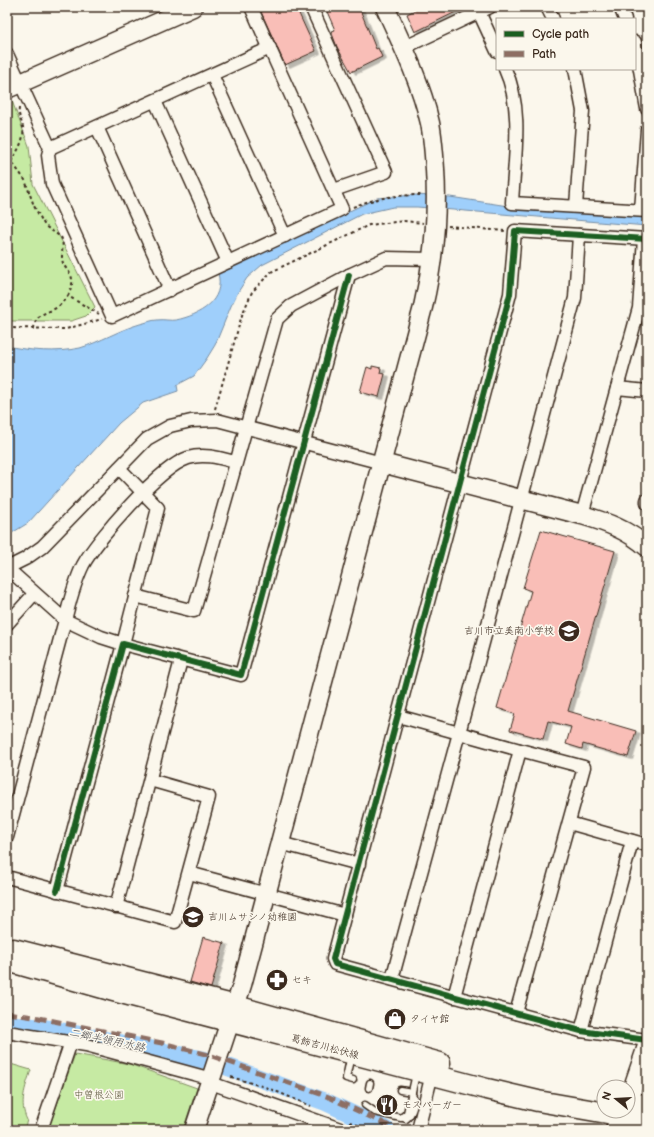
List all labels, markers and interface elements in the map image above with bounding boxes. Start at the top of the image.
legend [496,18,636,70]
text: Cycle path [532,27,589,42]
text: Path [532,47,557,62]
school or university icon: 吉川市立美南小学校 [556,618,582,644]
place label: 吉川市立美南小学校 [464,625,554,637]
school or university icon: 吉川ムサシノ幼稚園 [180,904,206,930]
place label: 吉川ムサシノ幼稚園 [208,911,297,923]
pharmacy icon: セキ [264,967,290,993]
place label: セキ [292,974,312,986]
shop icon: タイヤ館 [382,1006,408,1032]
place label: タイヤ館 [410,1013,450,1025]
water label: 二郷半領用水路 [68,1026,147,1055]
street label: 葛飾吉川松伏線 [290,1032,360,1062]
north arrow [596,1079,636,1119]
park label: 中曽根公園 [74,1089,124,1101]
text: N [600,1090,614,1102]
restaurant icon: モスバーガー [374,1092,400,1118]
place label: モスバーガー [402,1099,462,1111]

